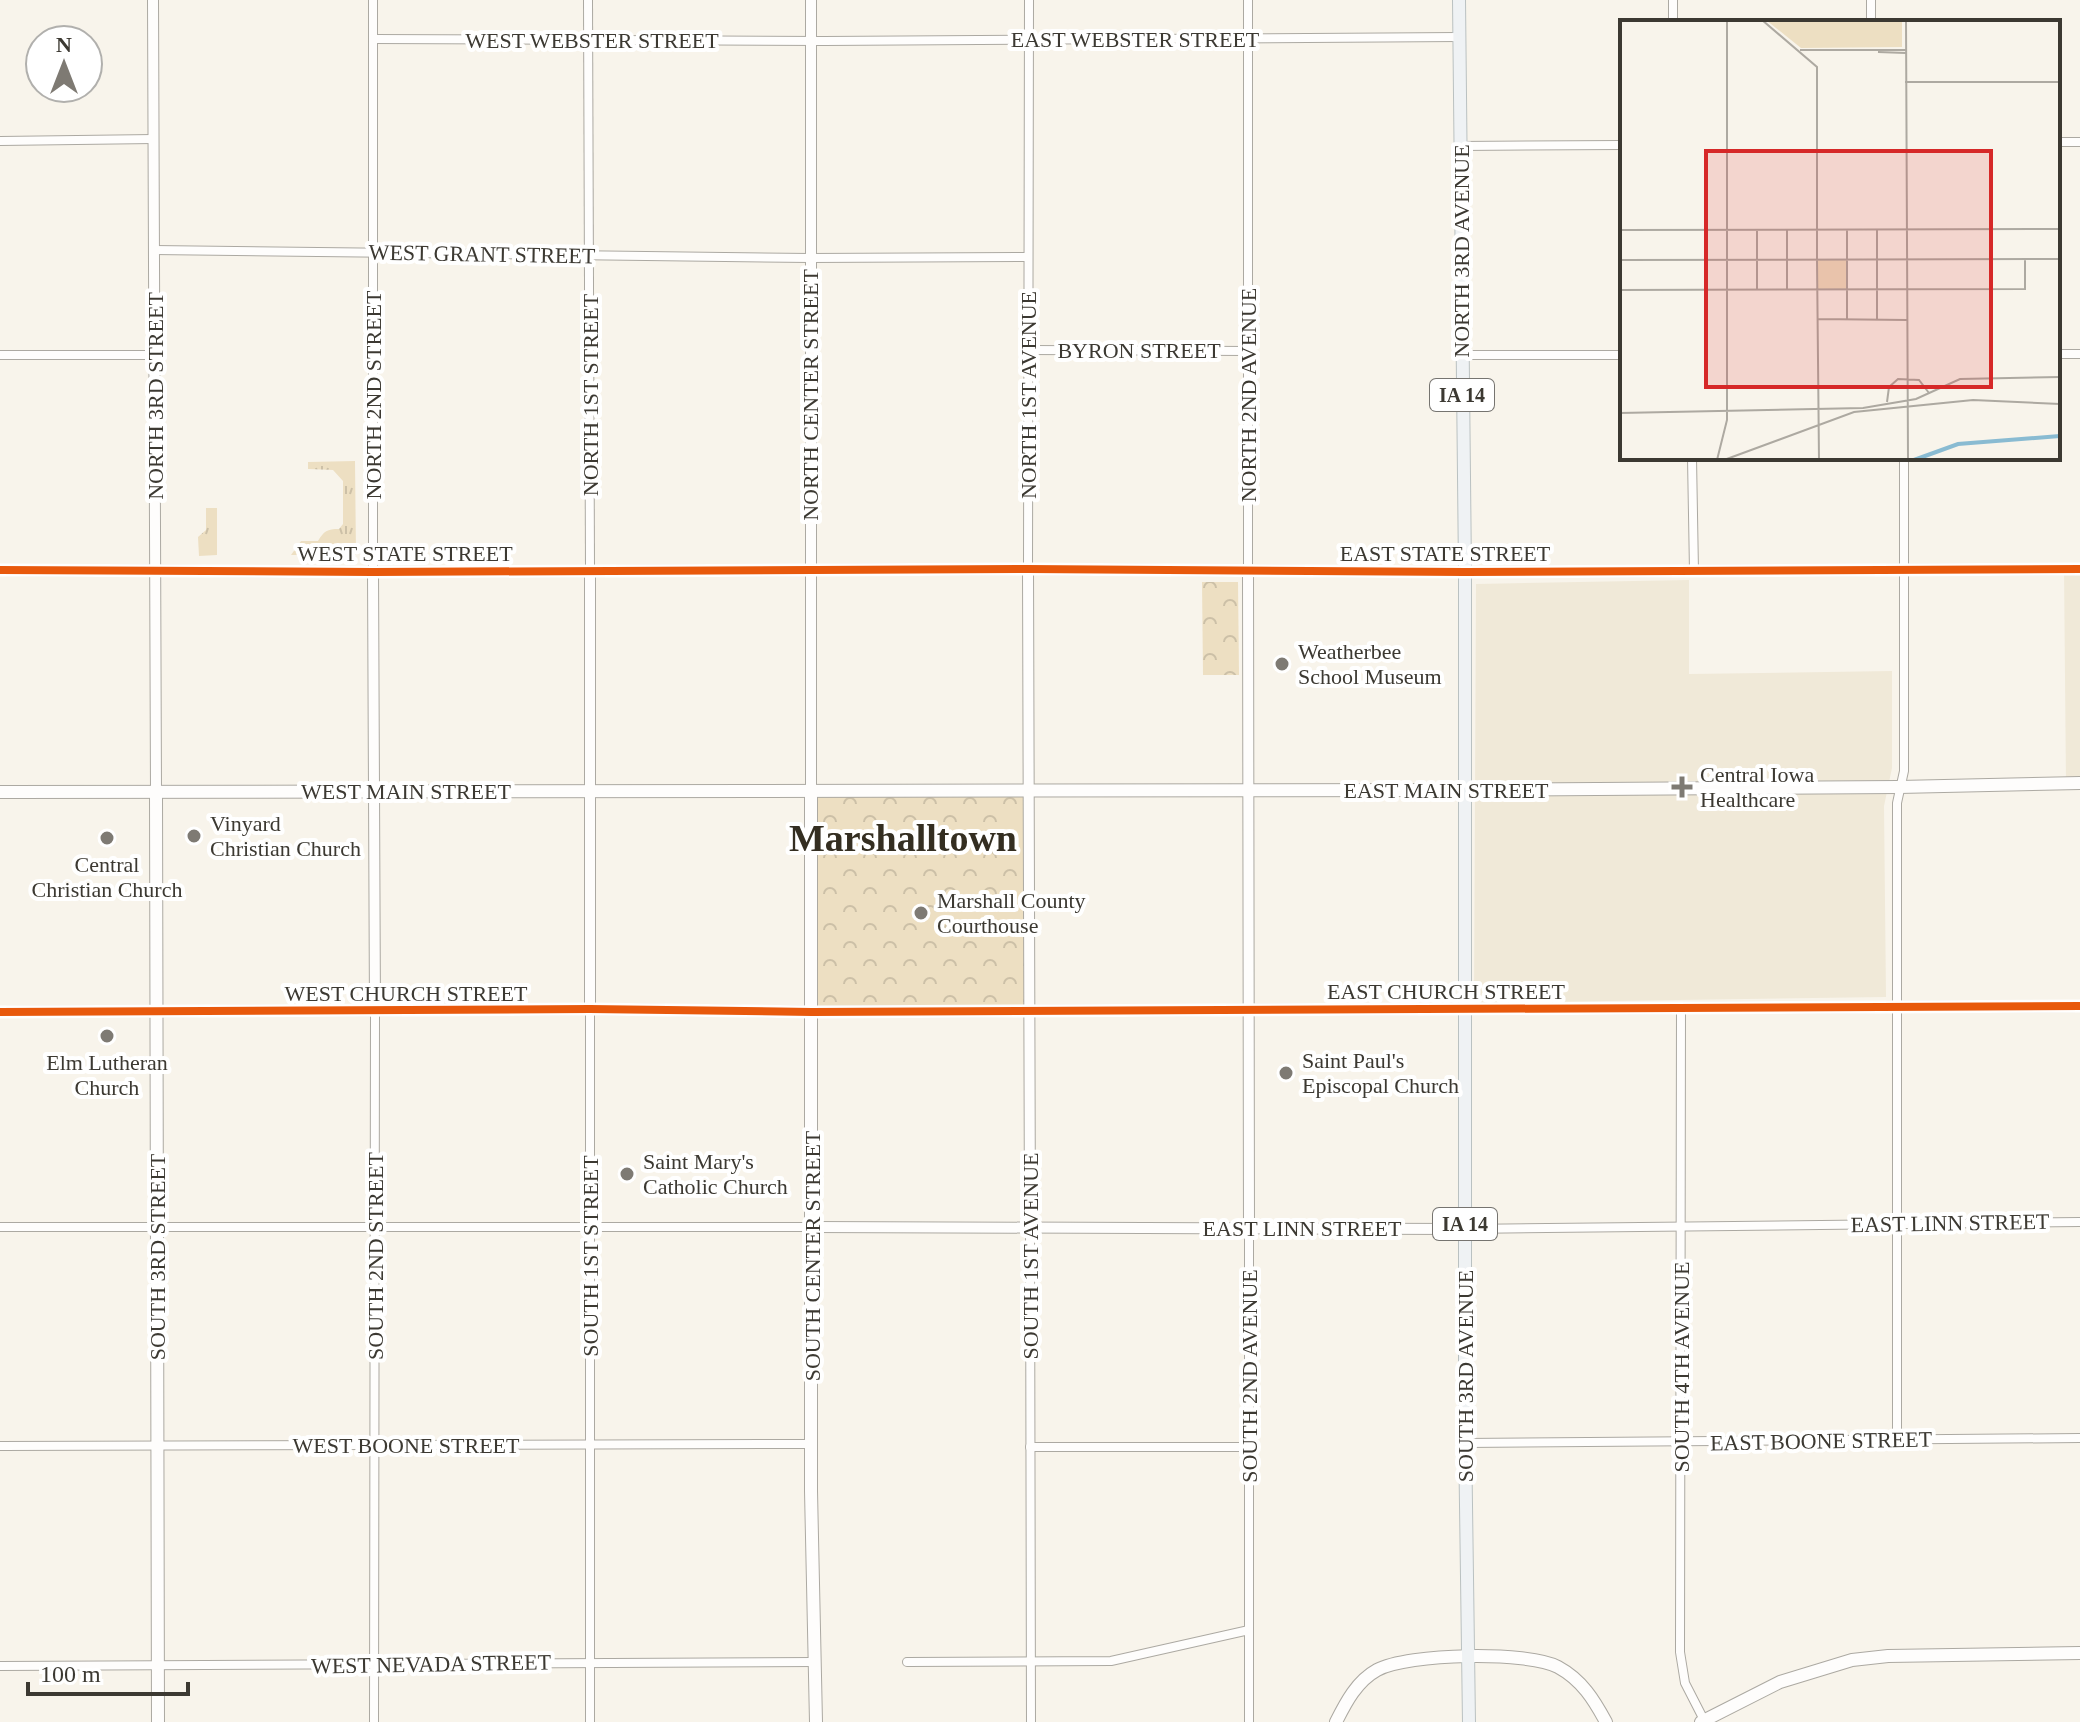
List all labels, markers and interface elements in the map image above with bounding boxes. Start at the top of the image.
inset map [1620,20,2060,460]
north arrow [24,24,104,104]
street label: EAST WEBSTER STREET [1011,27,1260,52]
street label: WEST WEBSTER STREET [465,28,719,53]
text: N [56,32,72,57]
street label: NORTH 3RD AVENUE [1449,144,1474,358]
street label: WEST GRANT STREET [369,240,596,268]
street label: NORTH CENTER STREET [798,269,823,521]
street label: NORTH 2ND AVENUE [1236,288,1261,502]
street label: NORTH 2ND STREET [361,290,386,499]
street label: NORTH 1ST AVENUE [1016,291,1041,499]
street label: NORTH 3RD STREET [143,292,168,500]
street label: NORTH 1ST STREET [578,293,603,496]
street label: BYRON STREET [1057,338,1221,363]
road number: IA 14 [1430,379,1494,411]
street label: WEST STATE STREET [297,541,513,566]
street label: EAST STATE STREET [1340,541,1551,566]
place label: Weatherbee School Museum [1298,639,1442,689]
marker: Weatherbee School Museum [1273,655,1291,673]
place label: Central Iowa Healthcare [1700,762,1814,812]
marker: Central Iowa Healthcare [1671,776,1693,798]
street label: EAST MAIN STREET [1344,778,1549,803]
street label: WEST MAIN STREET [301,779,511,804]
place label: Vinyard Christian Church [210,811,361,861]
district label: Marshalltown [789,817,1017,859]
marker: Vinyard Christian Church [185,827,203,845]
marker: Central Christian Church [98,829,116,847]
place label: Central Christian Church [32,852,182,902]
place label: Marshall County Courthouse [937,888,1086,938]
marker: Marshall County Courthouse [912,904,930,922]
street label: EAST CHURCH STREET [1327,979,1566,1004]
street label: WEST CHURCH STREET [285,981,528,1006]
marker: Elm Lutheran Church [98,1027,116,1045]
place label: Saint Paul's Episcopal Church [1302,1048,1459,1098]
place label: Elm Lutheran Church [46,1050,168,1100]
marker: Saint Paul's Episcopal Church [1277,1064,1295,1082]
street label: SOUTH CENTER STREET [800,1130,825,1381]
place label: Saint Mary's Catholic Church [643,1149,788,1199]
street label: SOUTH 2ND STREET [363,1152,388,1360]
street label: SOUTH 3RD STREET [145,1153,170,1360]
street label: SOUTH 1ST AVENUE [1018,1153,1043,1360]
street label: SOUTH 1ST STREET [578,1155,603,1357]
marker: Saint Mary's Catholic Church [618,1165,636,1183]
road number: IA 14 [1433,1208,1497,1240]
street label: EAST LINN STREET [1850,1209,2050,1237]
street label: EAST LINN STREET [1203,1216,1402,1241]
street label: SOUTH 4TH AVENUE [1669,1261,1694,1473]
street label: SOUTH 2ND AVENUE [1237,1269,1262,1483]
street label: SOUTH 3RD AVENUE [1453,1270,1478,1482]
street label: EAST BOONE STREET [1710,1427,1933,1455]
street label: WEST BOONE STREET [293,1433,520,1458]
scale bar [28,1646,188,1696]
street label: WEST NEVADA STREET [311,1649,552,1679]
text: 100 m [40,1661,101,1687]

